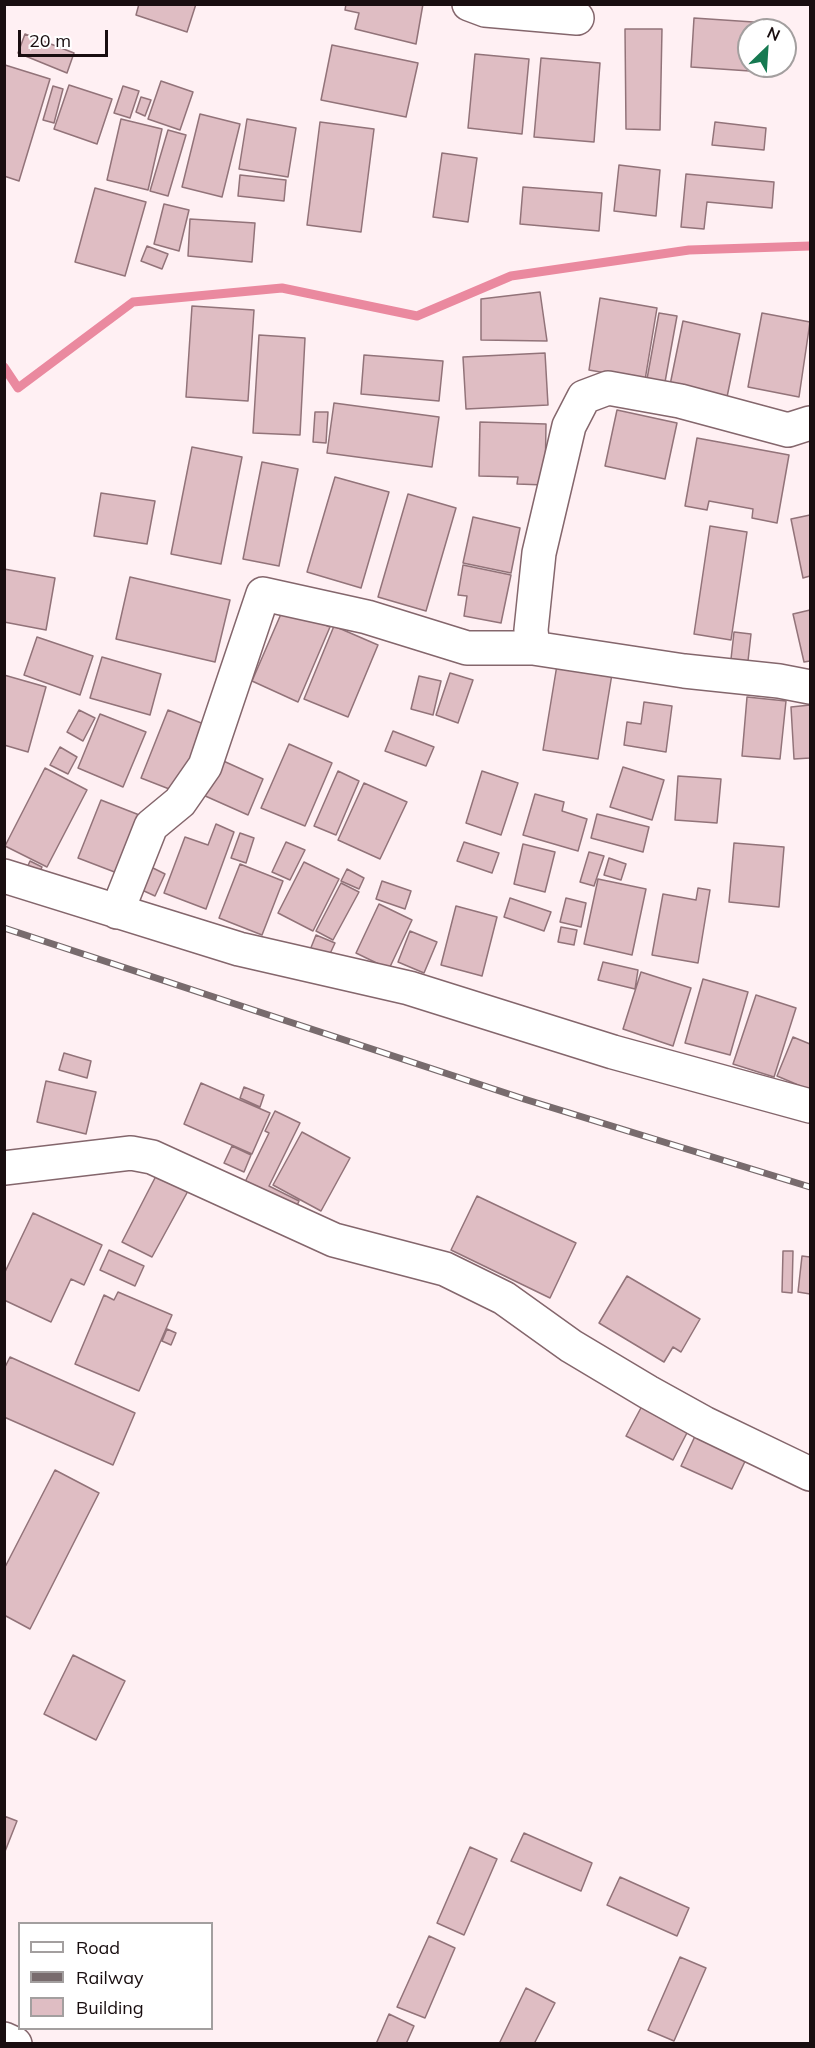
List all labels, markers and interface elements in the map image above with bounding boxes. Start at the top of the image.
scale bar [21,18,111,56]
north arrow [737,18,797,78]
text: N [764,22,783,45]
text: 20 m [29,29,71,52]
legend [18,1922,213,2030]
text: Road [76,1936,120,1959]
text: Railway [76,1966,144,1989]
text: Building [76,1996,144,2019]

